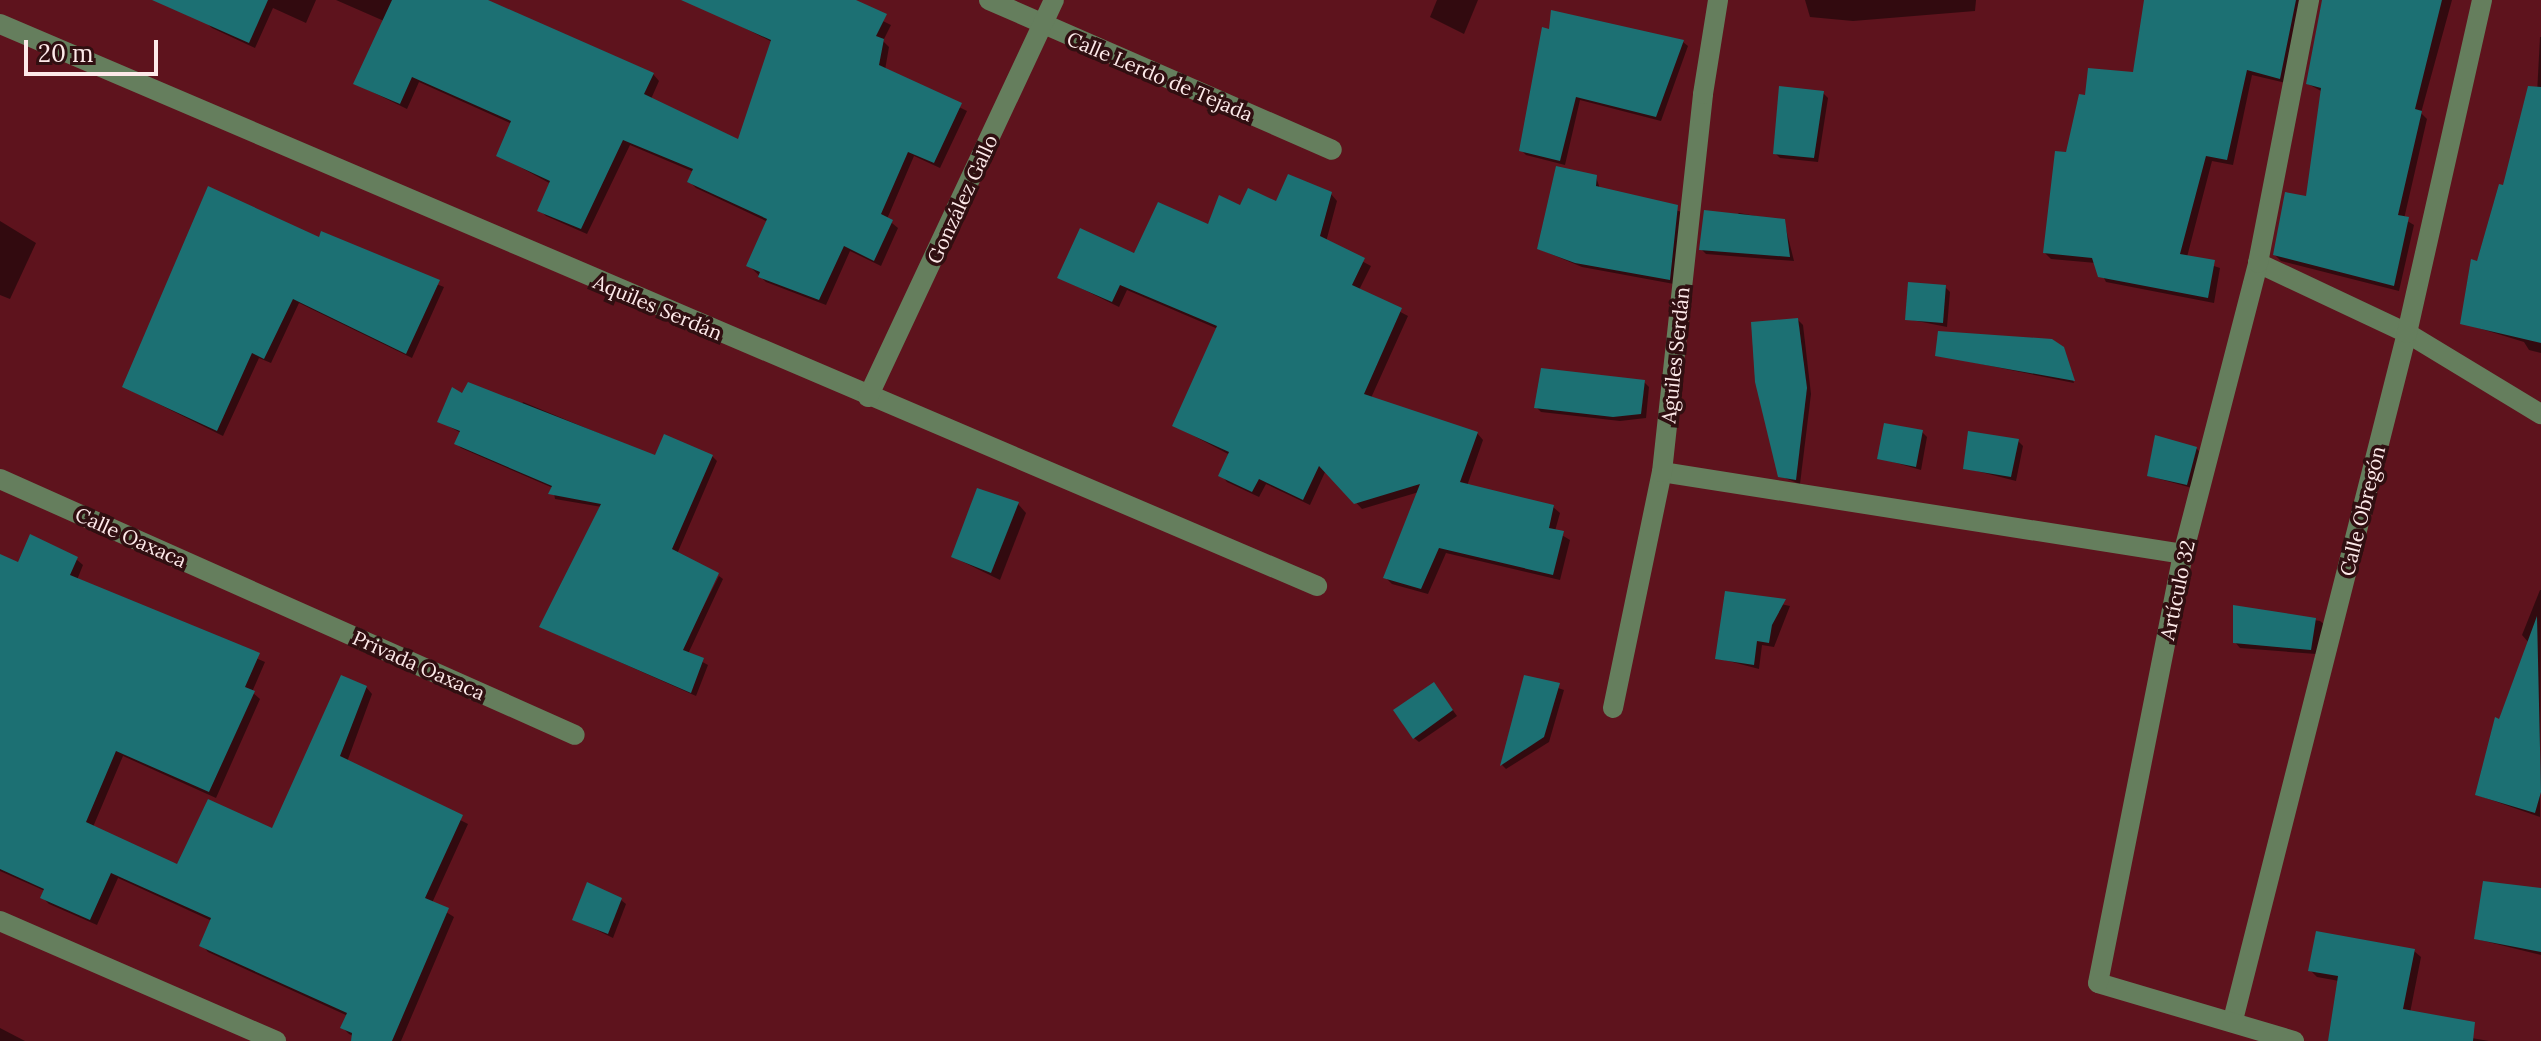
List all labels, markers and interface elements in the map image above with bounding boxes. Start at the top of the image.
scale bar [28,24,162,74]
street label: Calle Lerdo de Tejada [1063,26,1257,126]
text: 20 m [38,38,94,69]
street label: González Gallo [922,131,1002,267]
street label: Aquiles Serdán [590,269,726,345]
street label: Aguiles Serdán [1656,286,1694,424]
street label: Calle Obregón [2334,444,2390,578]
street label: Calle Oaxaca [72,502,190,572]
street label: Artículo 32 [2155,538,2199,642]
street label: Privada Oaxaca [349,625,489,705]

